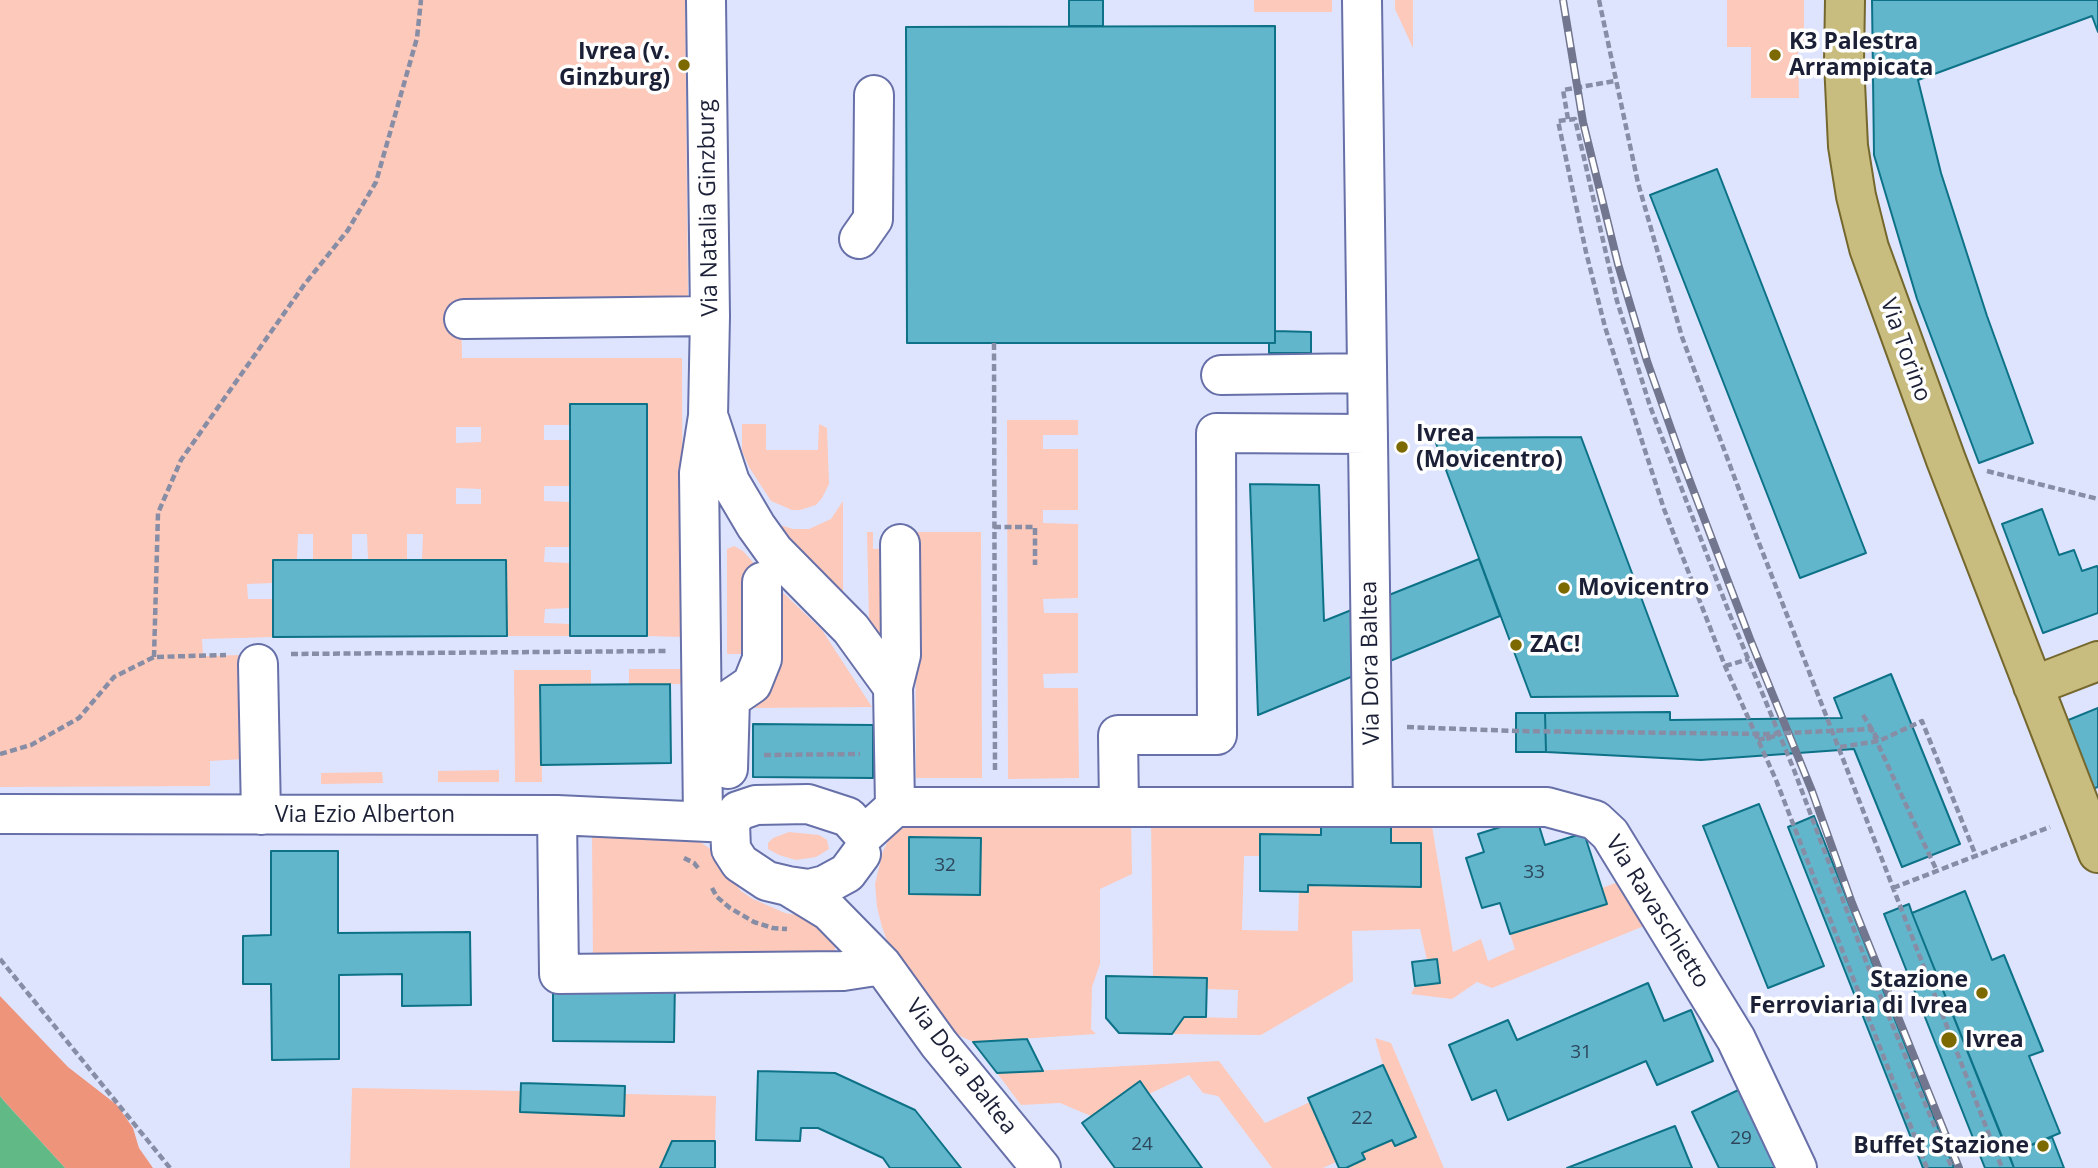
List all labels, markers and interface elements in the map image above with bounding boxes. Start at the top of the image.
place label: K3 Palestra Arrampicata [1789,28,1933,82]
place label: Ivrea (v. Ginzburg) [559,38,670,92]
marker: K3 Palestra Arrampicata [1767,47,1783,63]
marker: Ivrea (v. Ginzburg) [676,57,692,73]
street label: Via Natalia Ginzburg [693,99,725,317]
street label: Via Torino [1874,295,1936,405]
place label: Ivrea (Movicentro) [1416,420,1563,474]
marker: Ivrea (Movicentro) [1394,439,1410,455]
place label: Movicentro [1578,574,1709,602]
marker: Movicentro [1556,580,1572,596]
street label: Via Dora Baltea [1356,581,1386,745]
place label: ZAC! [1530,631,1580,659]
marker: ZAC! [1508,637,1524,653]
street label: Via Ezio Alberton [275,801,455,829]
street label: Via Ravaschietto [1599,831,1715,993]
house number: 32 [934,855,956,877]
house number: 33 [1523,862,1545,884]
place label: Stazione Ferroviaria di Ivrea [1749,966,1968,1020]
marker: Stazione Ferroviaria di Ivrea [1974,985,1990,1001]
street label: Via Dora Baltea [900,994,1022,1140]
place label: Ivrea [1965,1026,2024,1054]
marker: Ivrea [1939,1030,1959,1050]
house number: 31 [1570,1042,1592,1064]
house number: 22 [1351,1108,1373,1130]
house number: 29 [1730,1128,1752,1150]
place label: Buffet Stazione [1853,1132,2029,1160]
house number: 24 [1131,1134,1153,1156]
marker: Buffet Stazione [2035,1138,2051,1154]

